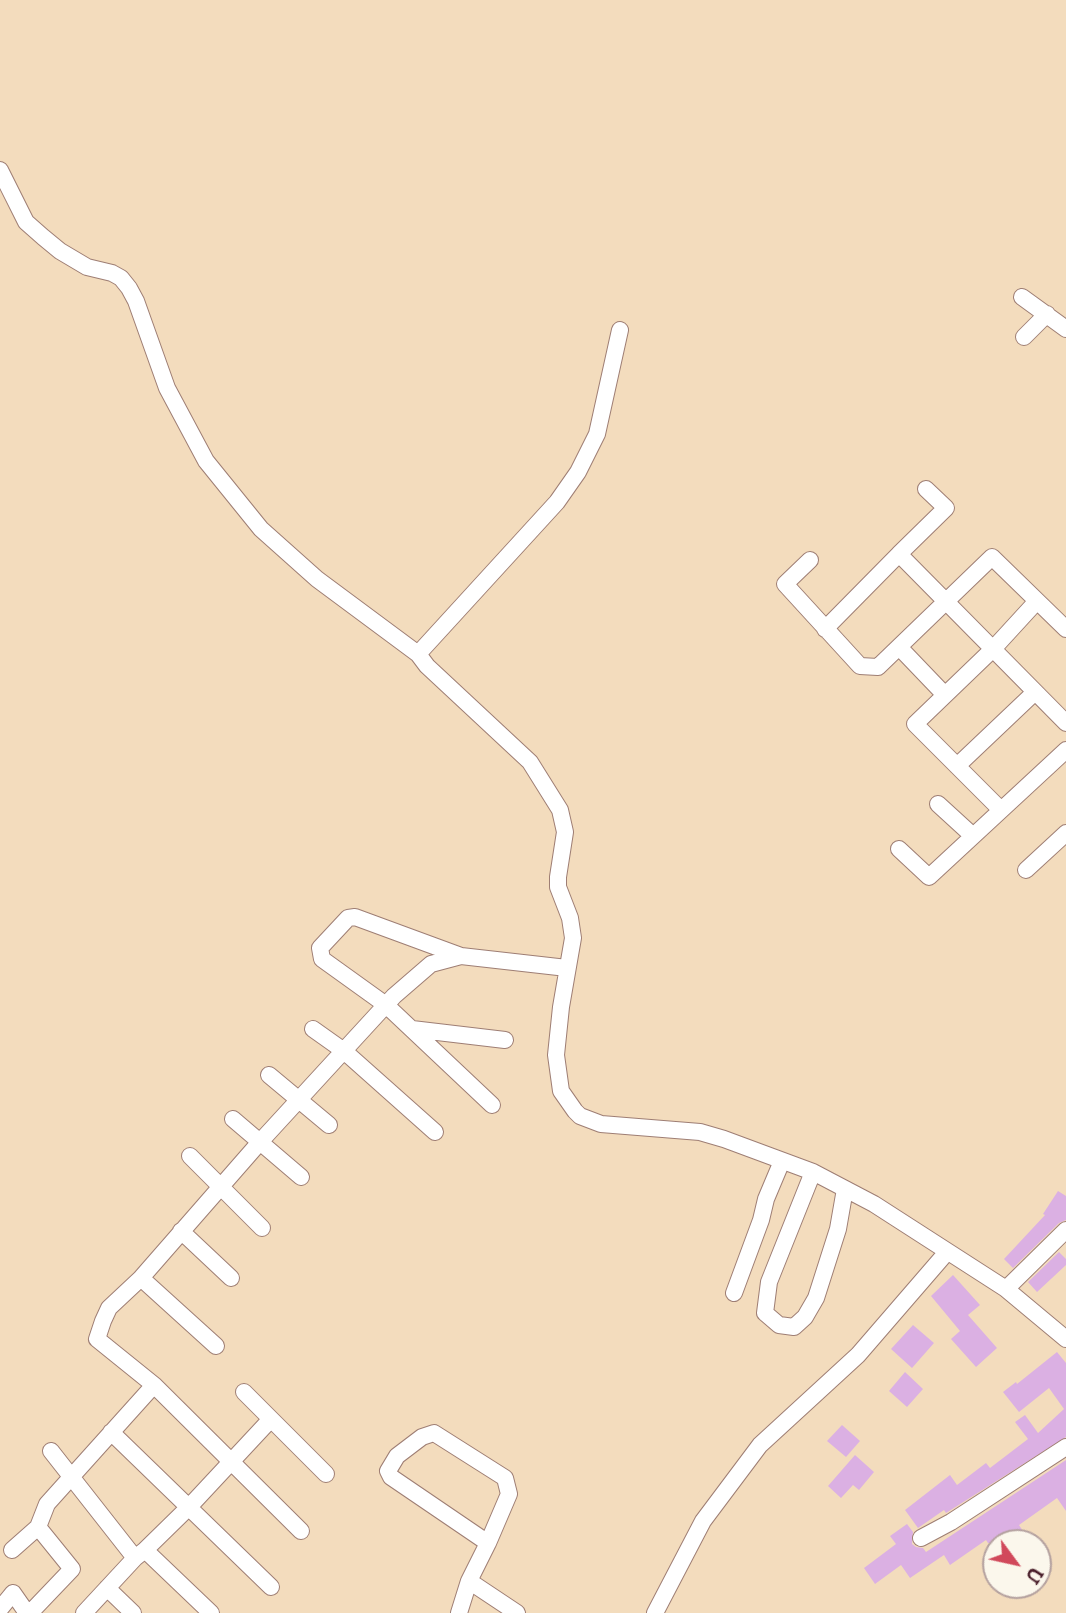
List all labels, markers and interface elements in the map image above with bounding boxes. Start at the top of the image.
north arrow [982,1529,1052,1599]
text: U [1020,1562,1047,1587]

